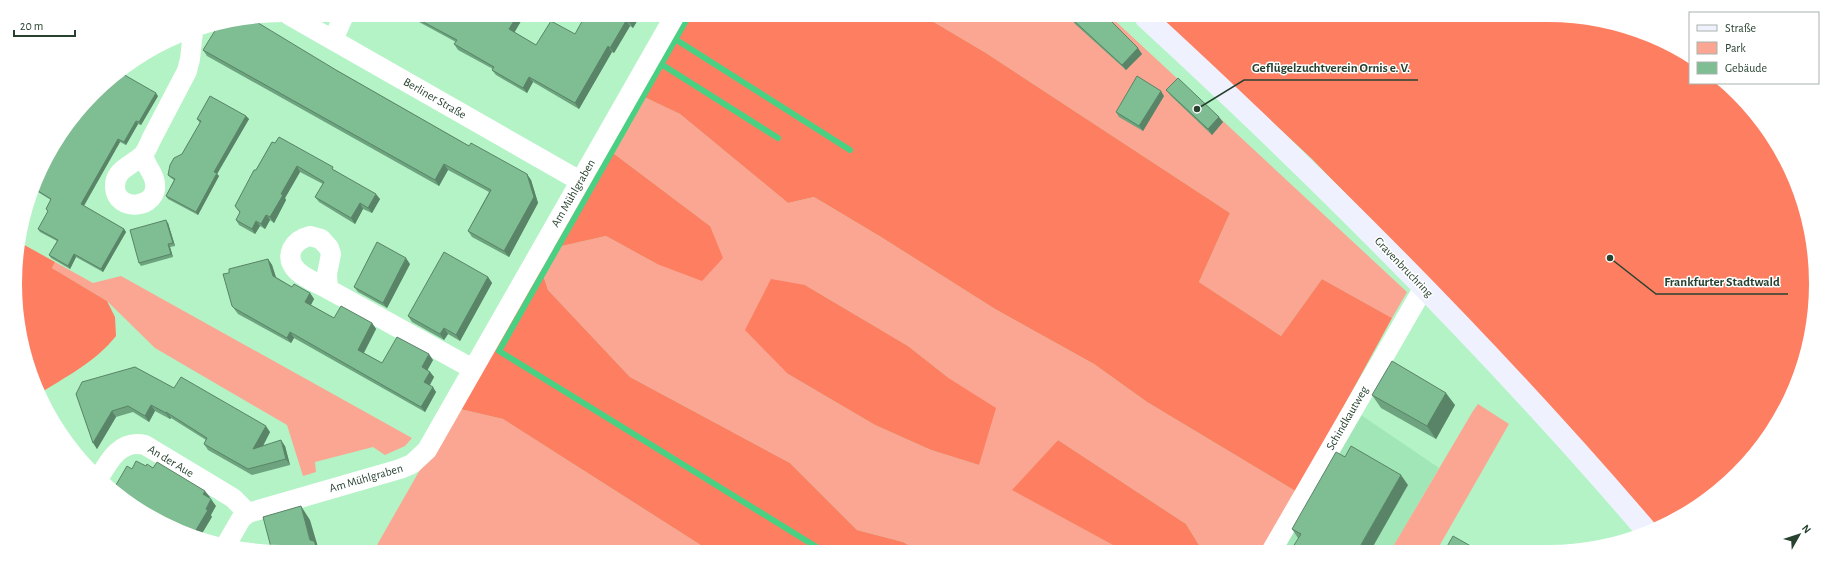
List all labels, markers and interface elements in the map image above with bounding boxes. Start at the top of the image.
scale bar [14,12,75,38]
legend [1689,12,1819,84]
text: 20 m [20,20,43,32]
text: Straße [1725,22,1756,34]
text: Park [1725,42,1746,54]
callout: Geflügelzuchtverein Ornis e. V. [1244,55,1418,80]
text: Geflügelzuchtverein Ornis e. V. [1252,62,1410,75]
text: Gebäude [1725,62,1767,74]
street label: Berliner Straße [402,75,468,121]
street label: Am Mühlgraben [549,157,597,229]
street label: Gravenbruchring [1372,235,1436,299]
callout: Frankfurter Stadtwald [1656,269,1788,294]
text: Frankfurter Stadtwald [1664,276,1780,289]
street label: Schindkautweg [1324,384,1370,452]
street label: An der Aue [146,443,196,479]
street label: Am Mühlgraben [328,462,404,494]
north arrow [1779,515,1819,555]
text: N [1800,523,1813,535]

